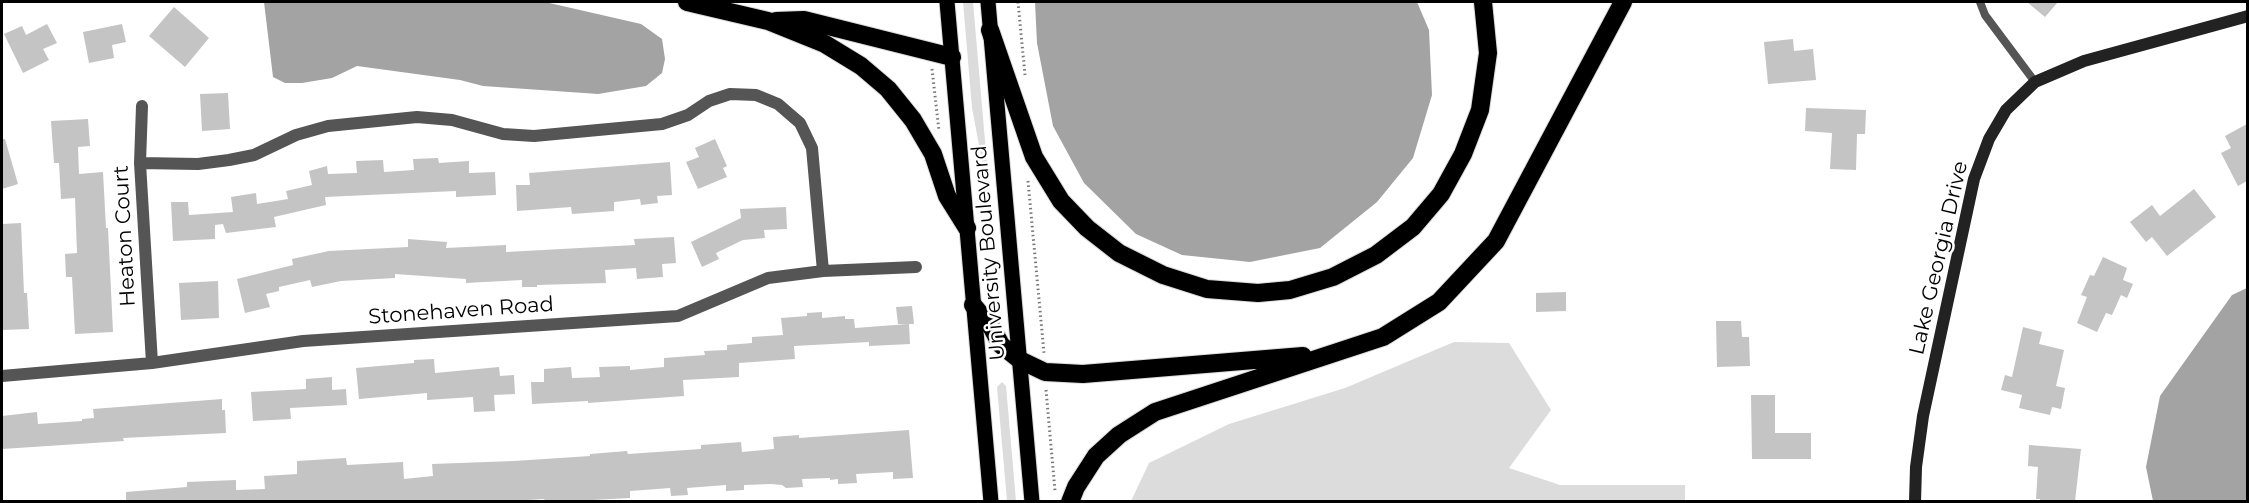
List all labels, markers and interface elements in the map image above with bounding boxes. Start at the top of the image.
street label: University Boulevard [967,144,1011,362]
street label: Lake Georgia Drive [1904,159,1974,357]
street label: Heaton Court [109,165,141,307]
street label: Stonehaven Road [367,292,555,330]

